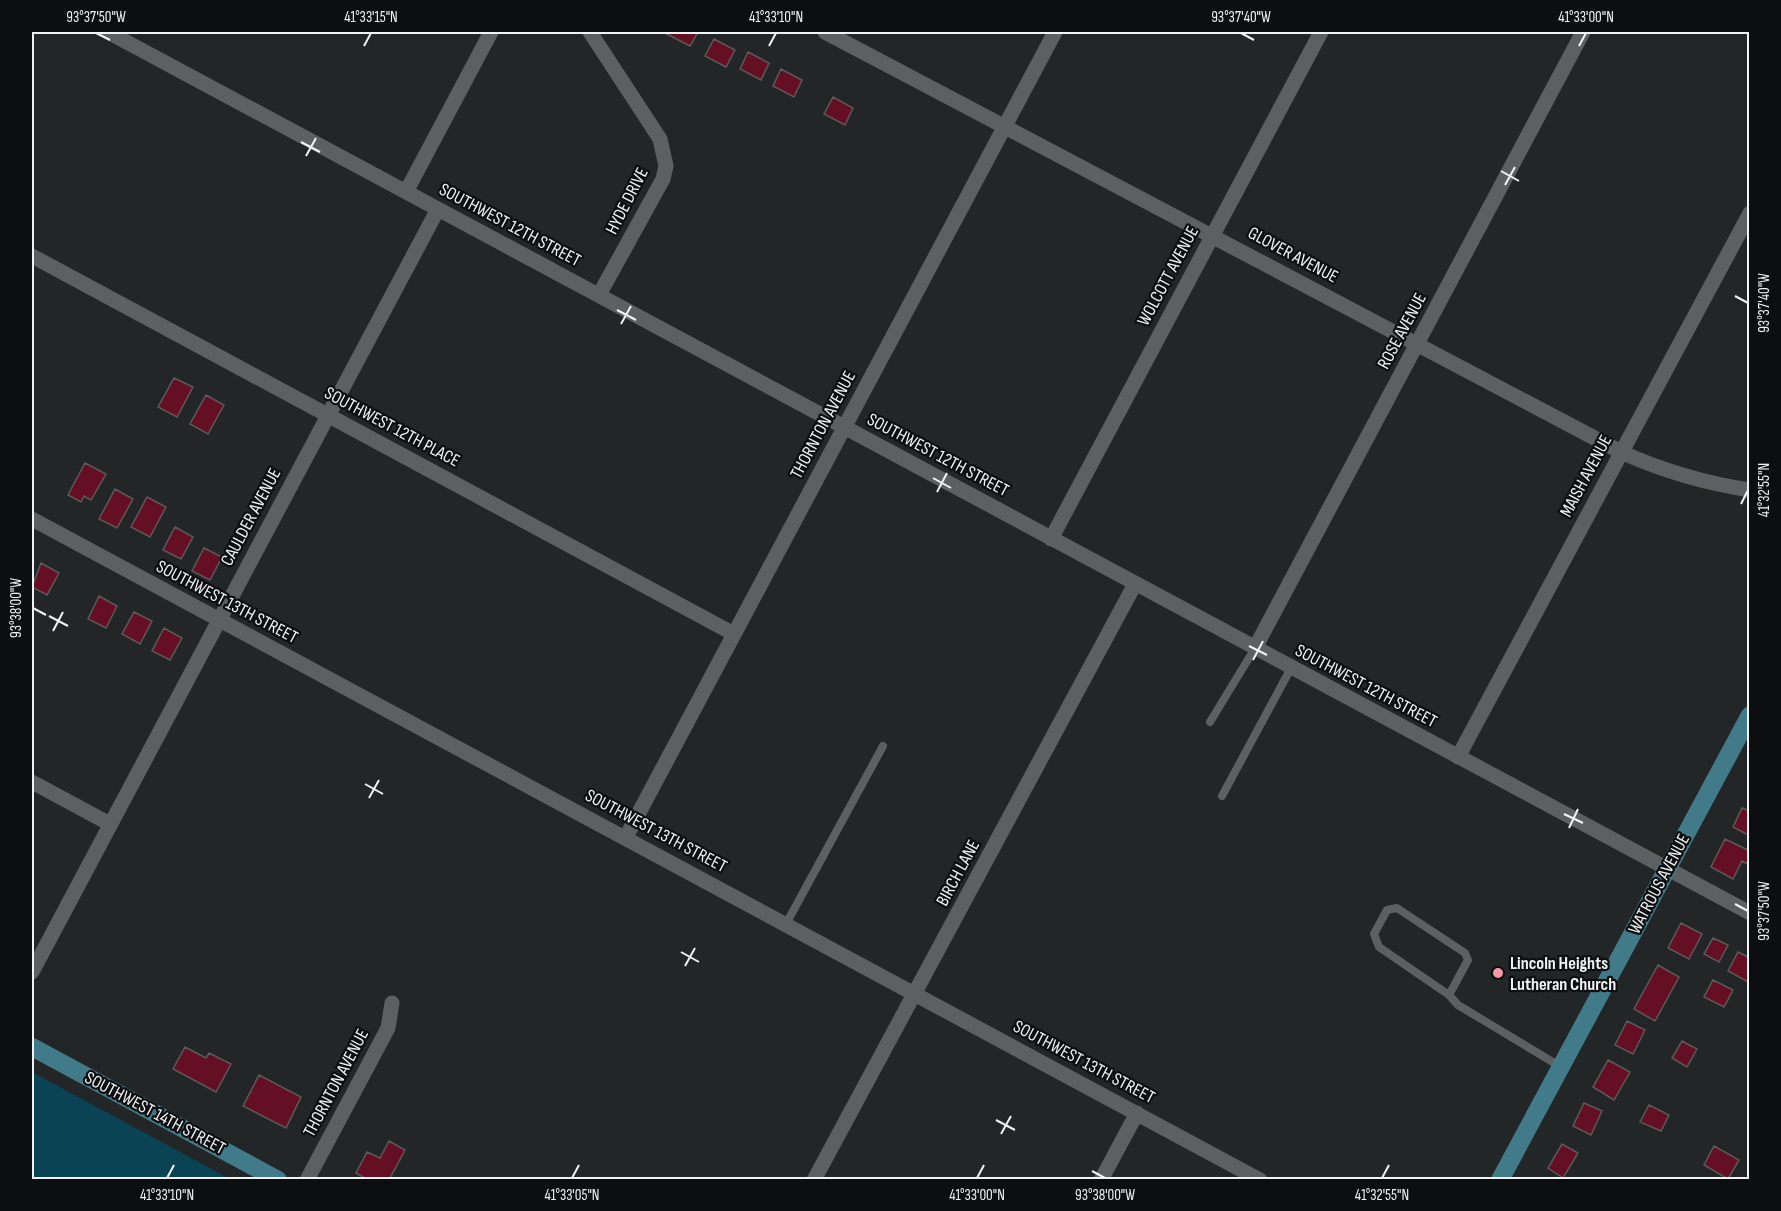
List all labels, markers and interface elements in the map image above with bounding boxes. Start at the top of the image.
text: 93°37'50"W [66,8,126,27]
text: 41°33'15"N [344,8,398,27]
text: 41°33'10"N [749,8,803,27]
text: 93°37'40"W [1211,8,1271,27]
text: 41°33'00"N [1558,8,1614,27]
street label: HYDE DRIVE [601,164,653,238]
street label: SOUTHWEST 12TH STREET [436,179,584,271]
street label: GLOVER AVENUE [1244,222,1342,288]
street label: WOLCOTT AVENUE [1133,223,1203,329]
text: 93°37'40"W [1755,273,1774,333]
street label: ROSE AVENUE [1373,289,1431,373]
street label: THORNTON AVENUE [786,368,860,482]
street label: SOUTHWEST 12TH PLACE [321,382,463,472]
street label: SOUTHWEST 12TH STREET [864,409,1012,501]
street label: MAISH AVENUE [1556,431,1616,521]
text: 41°32'55"N [1755,463,1774,517]
street label: CAULDER AVENUE [216,465,286,569]
street label: SOUTHWEST 13TH STREET [153,556,301,648]
text: 93°38'00"W [7,578,26,638]
street label: SOUTHWEST 12TH STREET [1292,640,1440,732]
street label: SOUTHWEST 13TH STREET [582,785,730,877]
street label: WATROUS AVENUE [1624,830,1694,938]
street label: BIRCH LANE [932,836,984,910]
text: 93°37'50"W [1755,881,1774,941]
place label: Lincoln Heights Lutheran Church [1510,953,1616,995]
marker: Lincoln Heights Lutheran Church [1491,966,1505,980]
street label: SOUTHWEST 13TH STREET [1010,1016,1158,1108]
street label: THORNTON AVENUE [299,1026,373,1140]
street label: SOUTHWEST 14TH STREET [81,1067,229,1159]
text: 41°33'10"N [140,1186,194,1205]
text: 41°33'05"N [545,1186,599,1205]
text: 41°33'00"N [949,1186,1005,1205]
text: 93°38'00"W [1075,1186,1135,1205]
text: 41°32'55"N [1355,1186,1409,1205]

